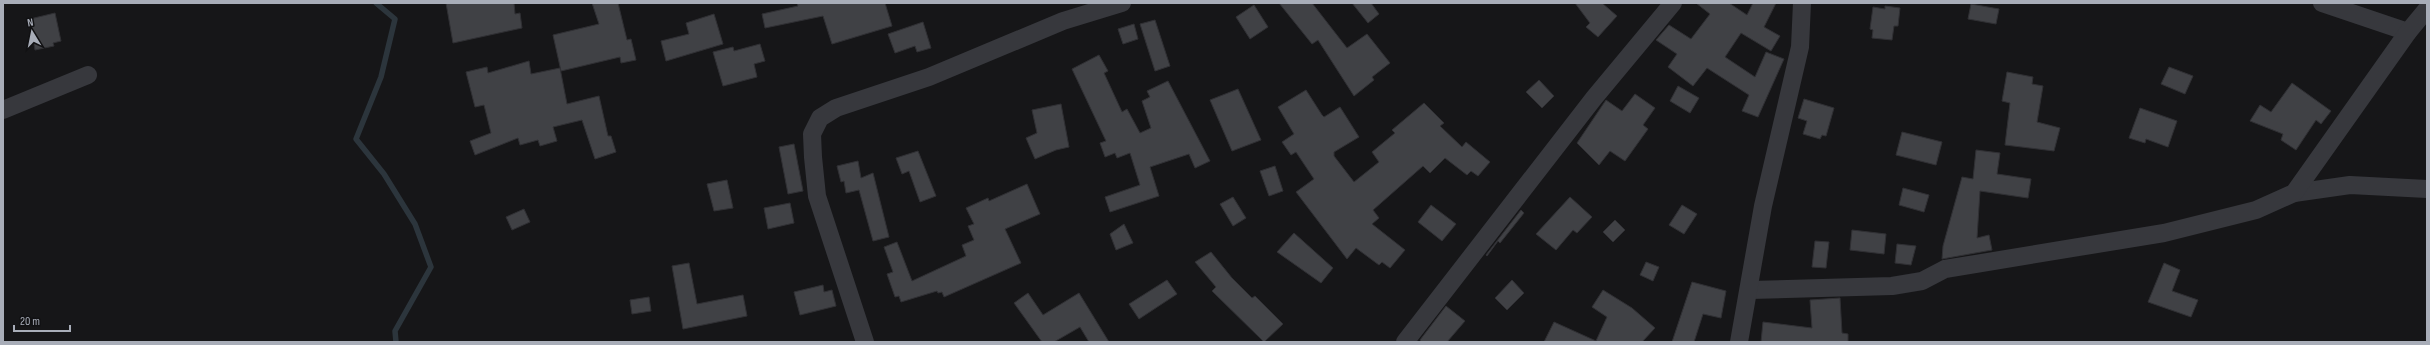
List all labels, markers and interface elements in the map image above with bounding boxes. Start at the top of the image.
north arrow [12,12,52,52]
text: N [26,16,34,30]
scale bar [14,307,70,333]
text: 20 m [20,314,40,329]

